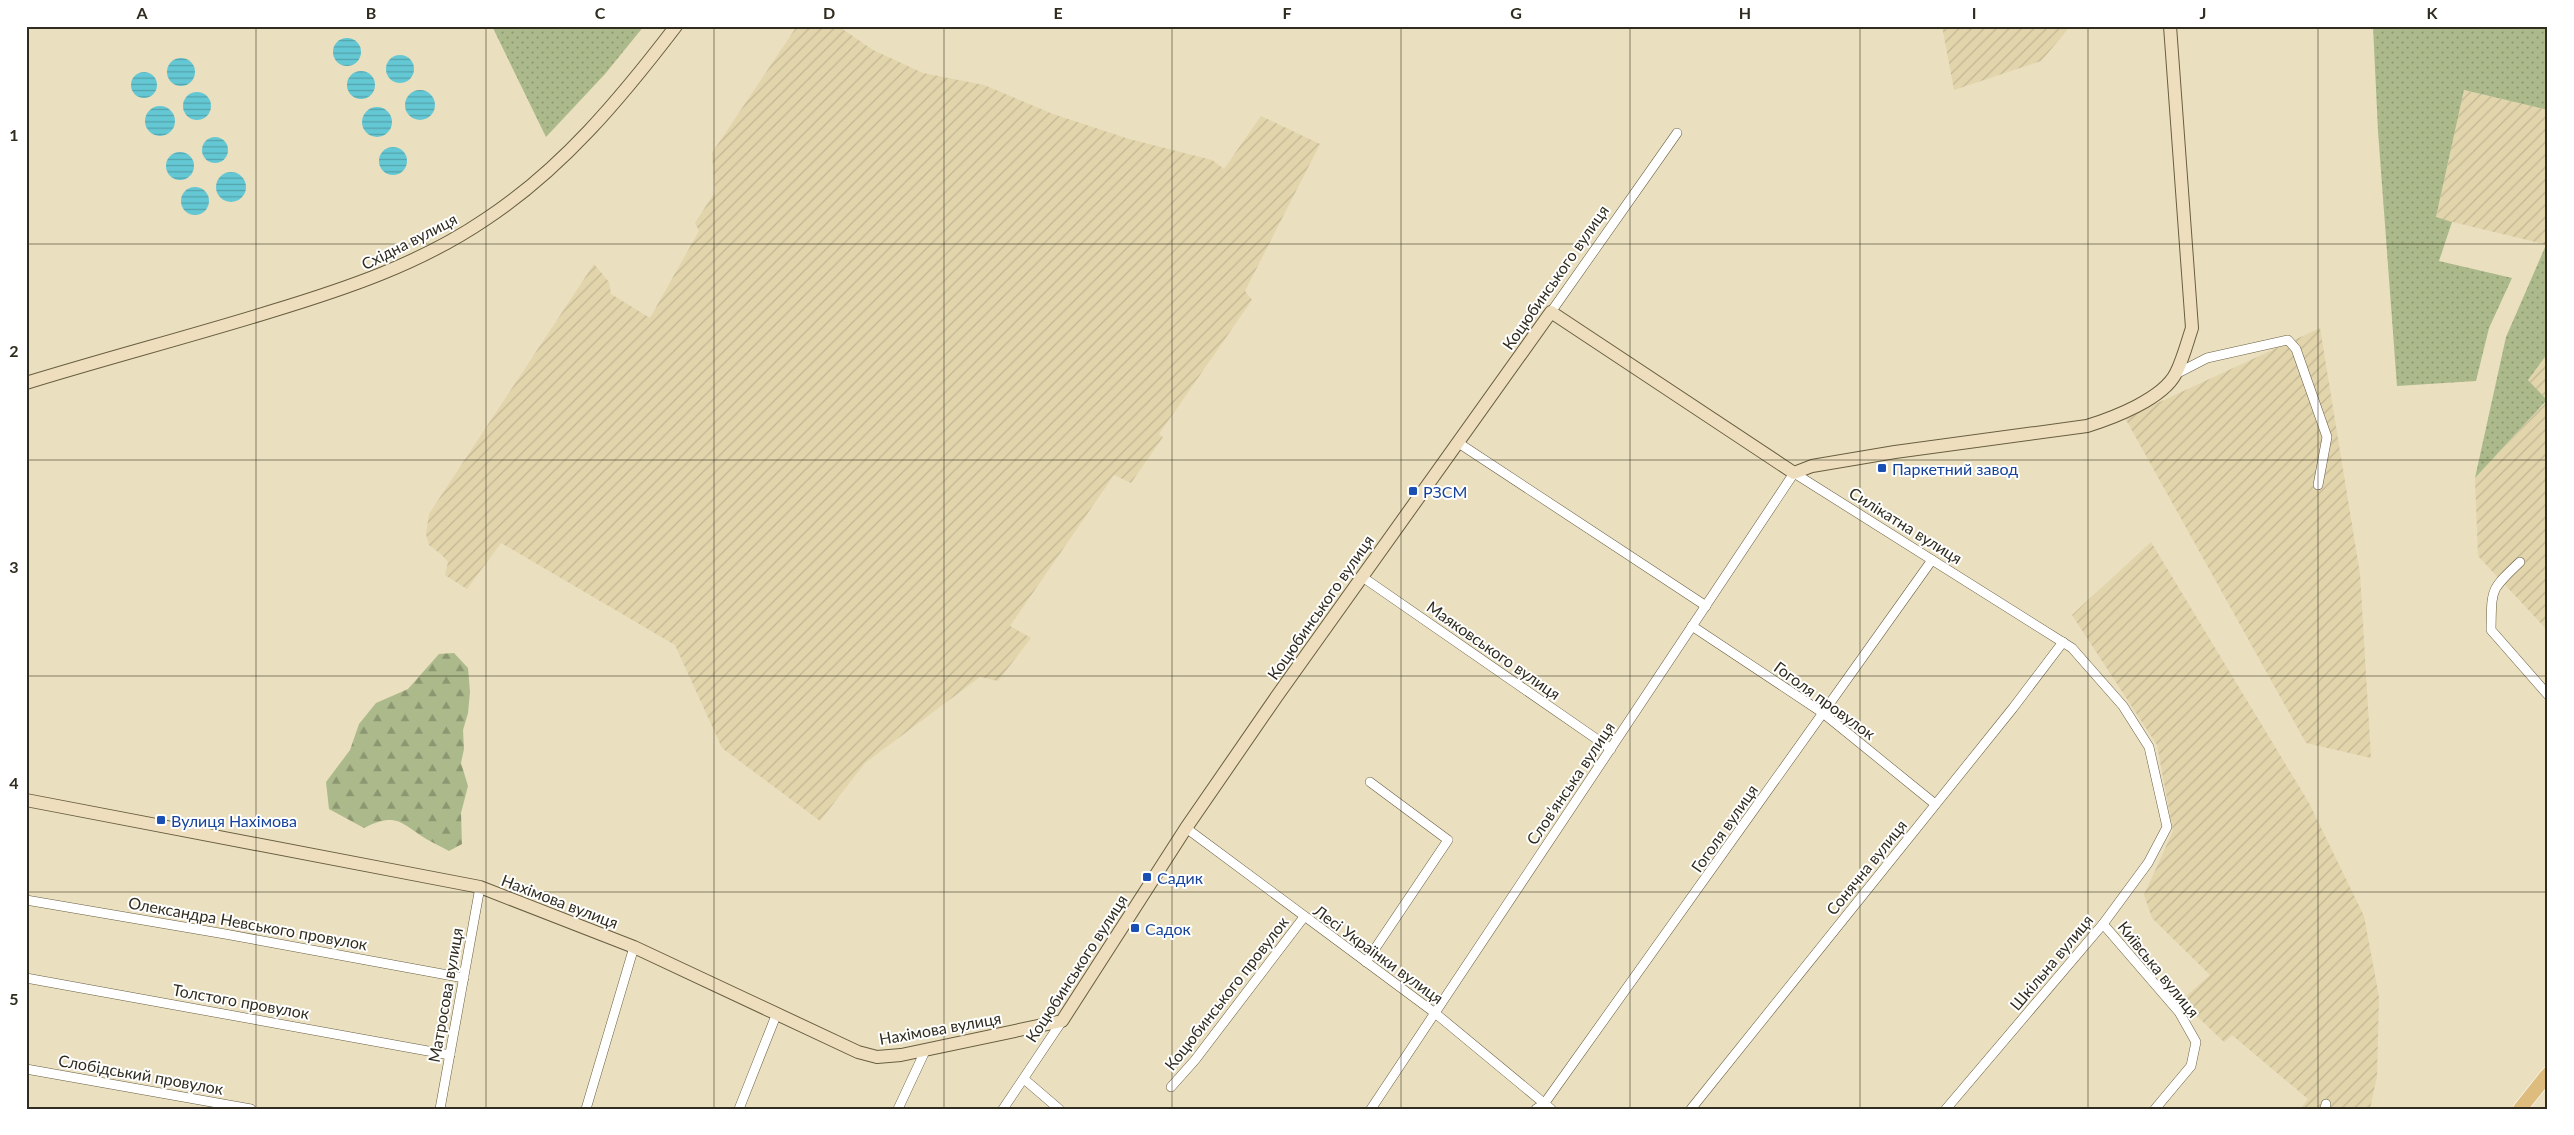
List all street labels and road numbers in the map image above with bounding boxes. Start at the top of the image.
street label: Коцюбинського вулиця [1498,201,1612,353]
street label: Східна вулиця [358,209,460,273]
street label: Силікатна вулиця [1846,483,1966,567]
street label: Коцюбинського вулиця [1263,531,1377,683]
street label: Маяковського вулиця [1424,597,1564,703]
street label: Гоголя провулок [1771,657,1880,743]
street label: Слов’янська вулиця [1522,718,1618,848]
street label: Гоголя вулиця [1687,780,1761,876]
street label: Сонячна вулиця [1822,815,1910,919]
street label: Нахімова вулиця [499,870,621,932]
street label: Коцюбинського вулиця [1021,891,1131,1045]
street label: Олександра Невського провулок [127,893,370,954]
street label: Лесі Українки вулиця [1310,900,1447,1007]
street label: Шкільна вулиця [2006,910,2096,1014]
street label: Коцюбинського провулок [1160,912,1292,1074]
street label: Київська вулиця [2114,917,2204,1021]
street label: Матросова вулиця [424,926,466,1064]
street label: Толстого провулок [171,980,312,1023]
street label: Нахімова вулиця [878,1008,1002,1048]
street label: Слобідський провулок [57,1050,226,1098]

